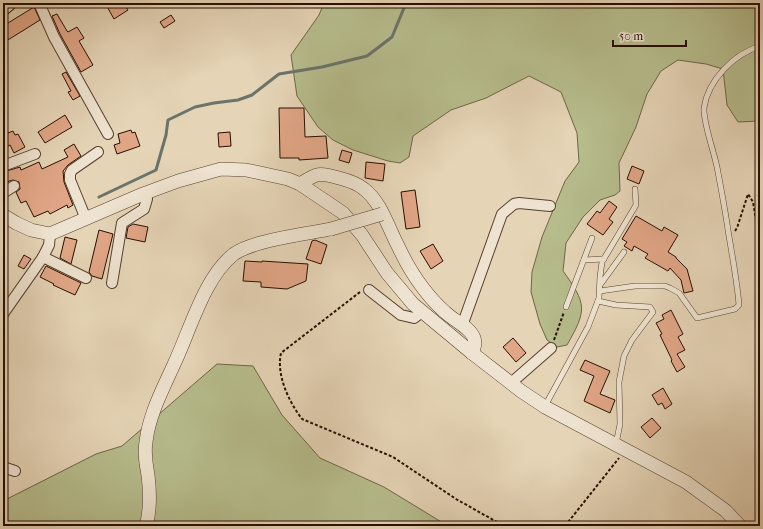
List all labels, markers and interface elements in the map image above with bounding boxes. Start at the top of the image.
scale bar [613,22,686,48]
text: 50 m [619,29,643,43]

